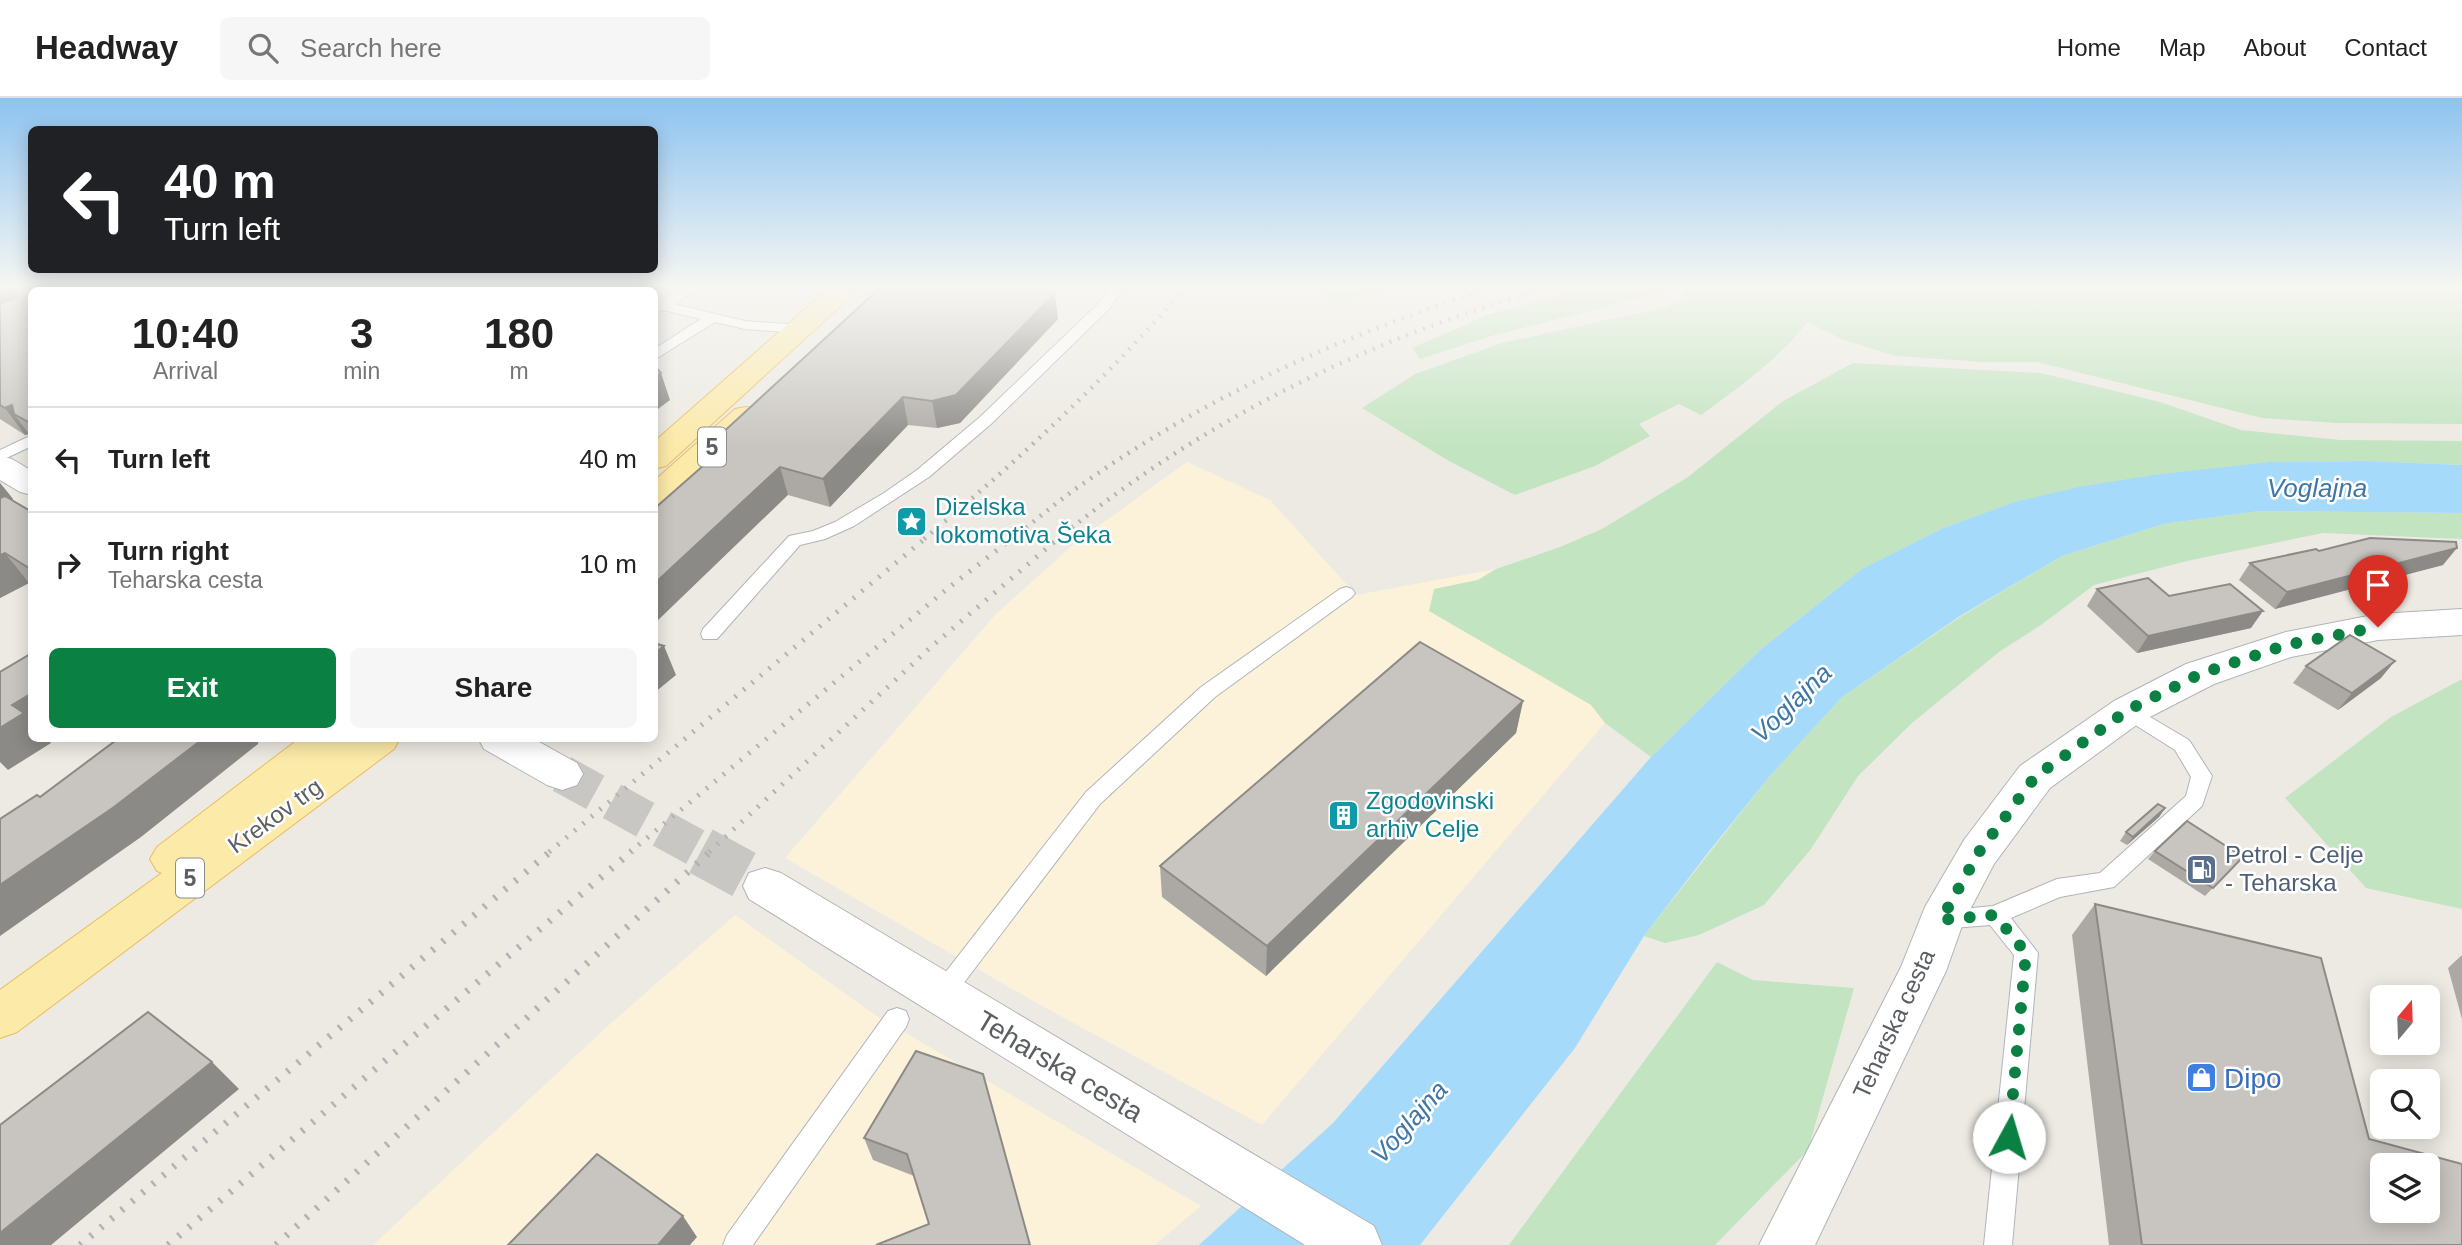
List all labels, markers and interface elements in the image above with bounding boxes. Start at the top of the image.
search box [220,17,710,80]
text: Headway [35,29,178,66]
icon: search [244,29,282,67]
text: Search here [300,33,442,63]
text: Home [2057,34,2121,61]
text: Map [2159,34,2206,61]
text: About [2244,34,2306,61]
text: Contact [2344,34,2427,61]
icon: left [49,154,140,245]
text: 40 m [164,154,276,208]
text: Turn left [164,211,280,247]
text: 10:40 [132,310,239,357]
text: 3 [350,310,373,357]
text: 180 [484,310,554,357]
text: Arrival [153,358,218,384]
text: min [343,358,380,384]
text: m [510,358,529,384]
road number: 5 [698,428,726,466]
icon: left [49,441,87,479]
text: Turn left [108,444,210,474]
text: 40 m [579,444,637,474]
water label: Voglajna [2267,473,2367,503]
place label: Dizelska lokomotiva Šeka [935,493,1112,548]
place icon: Dizelska lokomotiva Šeka [895,504,929,538]
text: Turn right [108,536,229,566]
icon: right [49,546,87,584]
text: 10 m [579,549,637,579]
pin [2348,555,2408,627]
icon: arrive [2359,566,2397,604]
text: Teharska cesta [108,567,263,593]
button: Exit [49,648,336,728]
button: Share [350,648,637,728]
water label: Voglajna [1745,657,1837,749]
street label: Krekov trg [223,773,327,859]
place label: Zgodovinski arhiv Celje [1366,787,1494,842]
building icon: Zgodovinski arhiv Celje [1326,798,1360,832]
place label: Petrol - Celje - Teharska [2225,841,2364,896]
fuel station icon: Petrol - Celje - Teharska [2185,852,2219,886]
road number: 5 [176,858,204,898]
street label: Teharska cesta [1847,944,1940,1103]
north arrow [2370,985,2440,1055]
map controls [2370,985,2440,1223]
street label: Teharska cesta [971,1005,1149,1128]
shop icon: Dipo [2184,1061,2218,1095]
place label: Dipo [2224,1063,2282,1094]
button: search [2370,1069,2440,1139]
water label: Voglajna [1364,1075,1454,1169]
position arrow [1972,1100,2046,1174]
button: layers [2370,1153,2440,1223]

